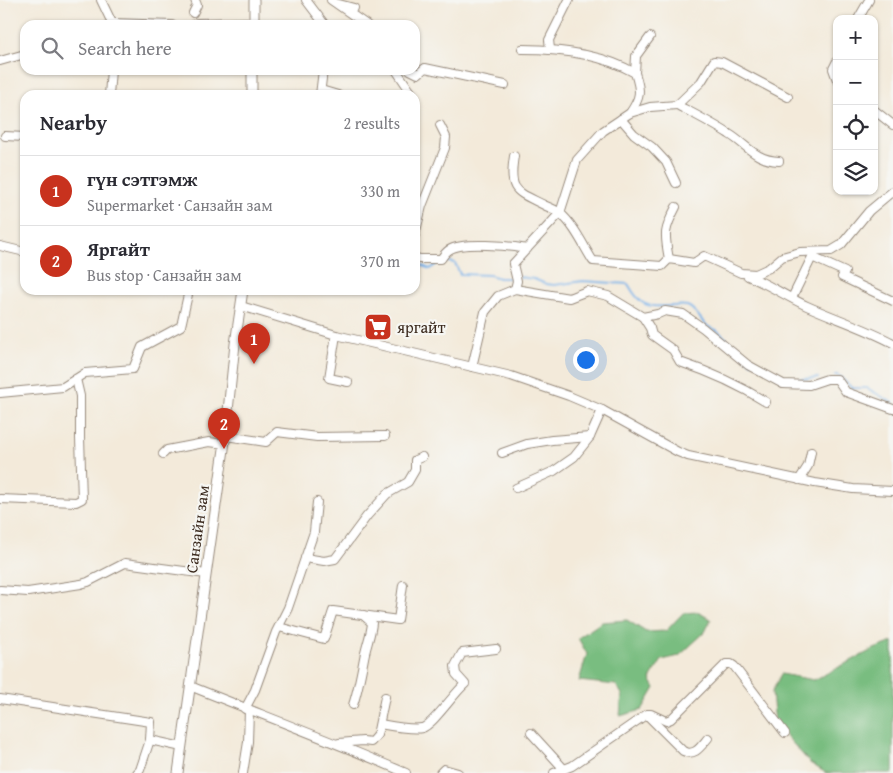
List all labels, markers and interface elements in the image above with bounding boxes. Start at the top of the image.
map controls [833,15,878,195]
button: + [833,15,878,60]
search box [20,20,420,75]
icon: search [38,34,66,62]
text: Search here [78,34,172,62]
button: − [833,60,878,105]
button: locate [833,105,878,150]
text: Nearby [40,107,107,138]
text: 2 results [343,111,400,135]
button: layers [833,150,878,195]
text: гүн сэтгэмж [87,165,197,193]
text: 1 [52,179,60,203]
text: 330 m [360,179,400,203]
text: Supermarket · Санзайн зам [87,193,273,217]
text: Яргайт [87,235,150,263]
text: 2 [52,249,60,273]
text: 370 m [360,249,400,273]
text: Bus stop · Санзайн зам [87,263,242,287]
supermarket icon: яргайт [363,312,393,342]
place label: яргайт [396,315,446,339]
pin: 1 [238,323,270,364]
your location [573,347,599,373]
pin: 2 [208,408,240,449]
street label: Санзайн зам [179,484,215,574]

